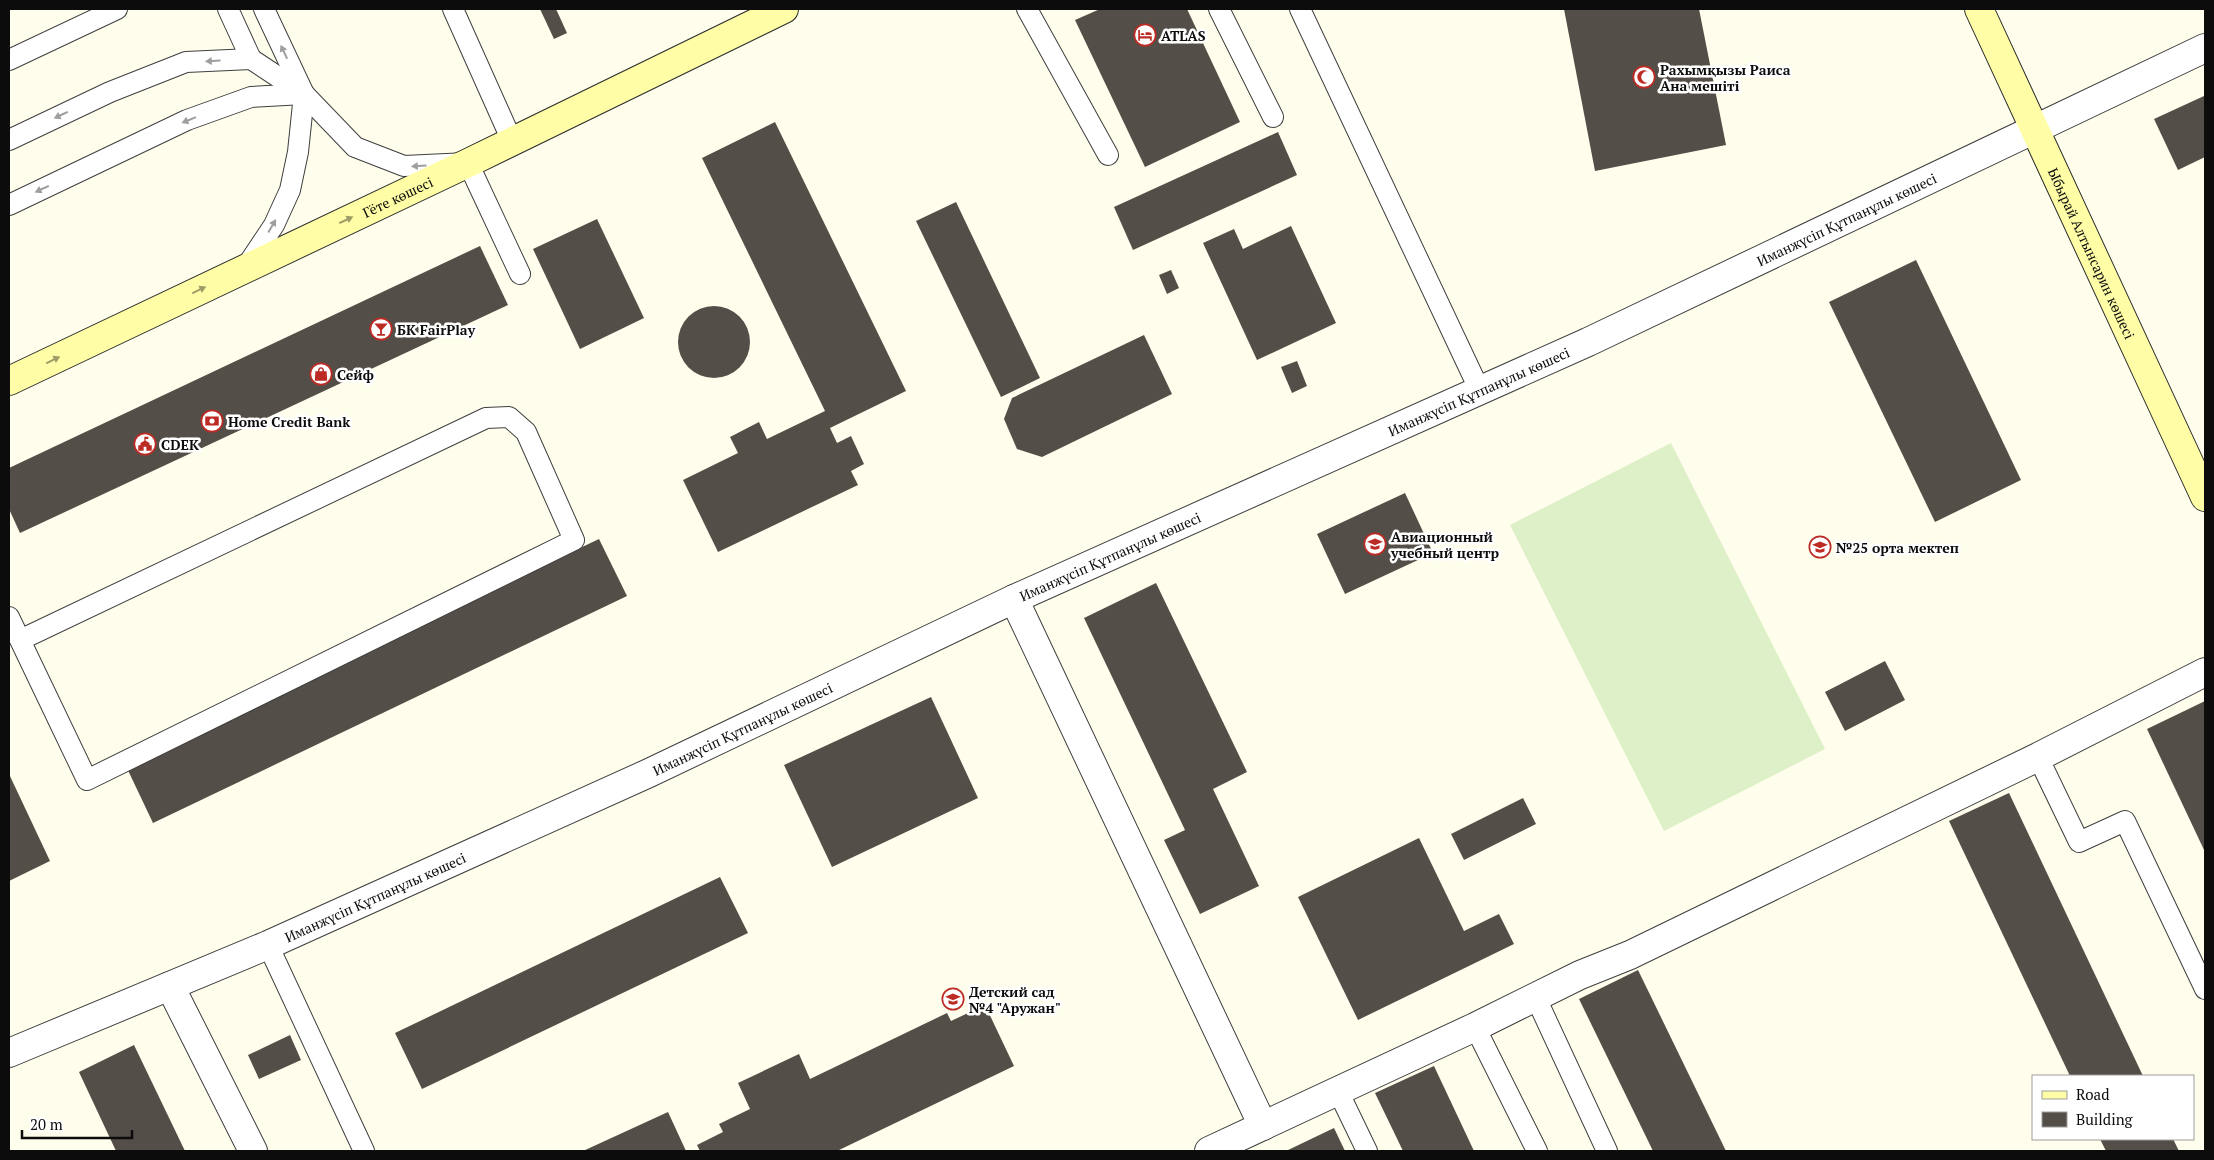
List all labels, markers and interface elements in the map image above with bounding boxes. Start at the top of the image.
hotel icon: ATLAS [1133,23,1157,47]
place label: ATLAS [1161,26,1206,45]
one-way arrow [280,44,289,59]
one-way arrow [205,58,221,66]
place label: Рахымқызы Раиса Ана мешіті [1660,60,1791,95]
mosque icon: Рахымқызы Раиса Ана мешіті [1632,65,1656,89]
one-way arrow [54,110,69,119]
one-way arrow [182,116,197,124]
one-way arrow [411,162,427,170]
street label: Ыбырай Алтынсарин көшесі [2044,164,2140,342]
street label: Иманжүсіп Құтпанұлы көшесі [1753,168,1939,270]
street label: Гёте көшесі [359,172,436,221]
one-way arrow [35,185,49,193]
one-way arrow [339,216,353,224]
one-way arrow [268,220,277,233]
one-way arrow [192,286,206,294]
bar icon: БК FairPlay [369,317,393,341]
place label: БК FairPlay [397,320,476,339]
street label: Иманжүсіп Құтпанұлы көшесі [1385,342,1572,440]
one-way arrow [46,356,60,364]
shop icon: Сейф [309,362,333,386]
place label: Сейф [337,365,374,384]
bank icon: Home Credit Bank [200,409,224,433]
place label: Home Credit Bank [228,412,351,431]
public building icon: CDEK [133,432,157,456]
place label: CDEK [161,435,199,454]
street label: Иманжүсіп Құтпанұлы көшесі [1016,507,1204,605]
place label: Авиационный учебный центр [1390,527,1500,562]
school or university icon: Авиационный учебный центр [1363,532,1387,556]
school or university icon: №25 орта мектеп [1808,535,1832,559]
place label: №25 орта мектеп [1836,538,1959,557]
street label: Иманжүсіп Құтпанұлы көшесі [649,678,835,779]
street label: Иманжүсіп Құтпанұлы көшесі [281,848,469,946]
place label: Детский сад №4 "Аружан" [969,982,1061,1017]
school or university icon: Детский сад №4 "Аружан" [941,987,965,1011]
legend [2032,1075,2194,1140]
text: Road [2076,1084,2109,1104]
scale bar [22,1108,132,1140]
text: Building [2076,1109,2134,1129]
text: 20 m [30,1114,63,1134]

